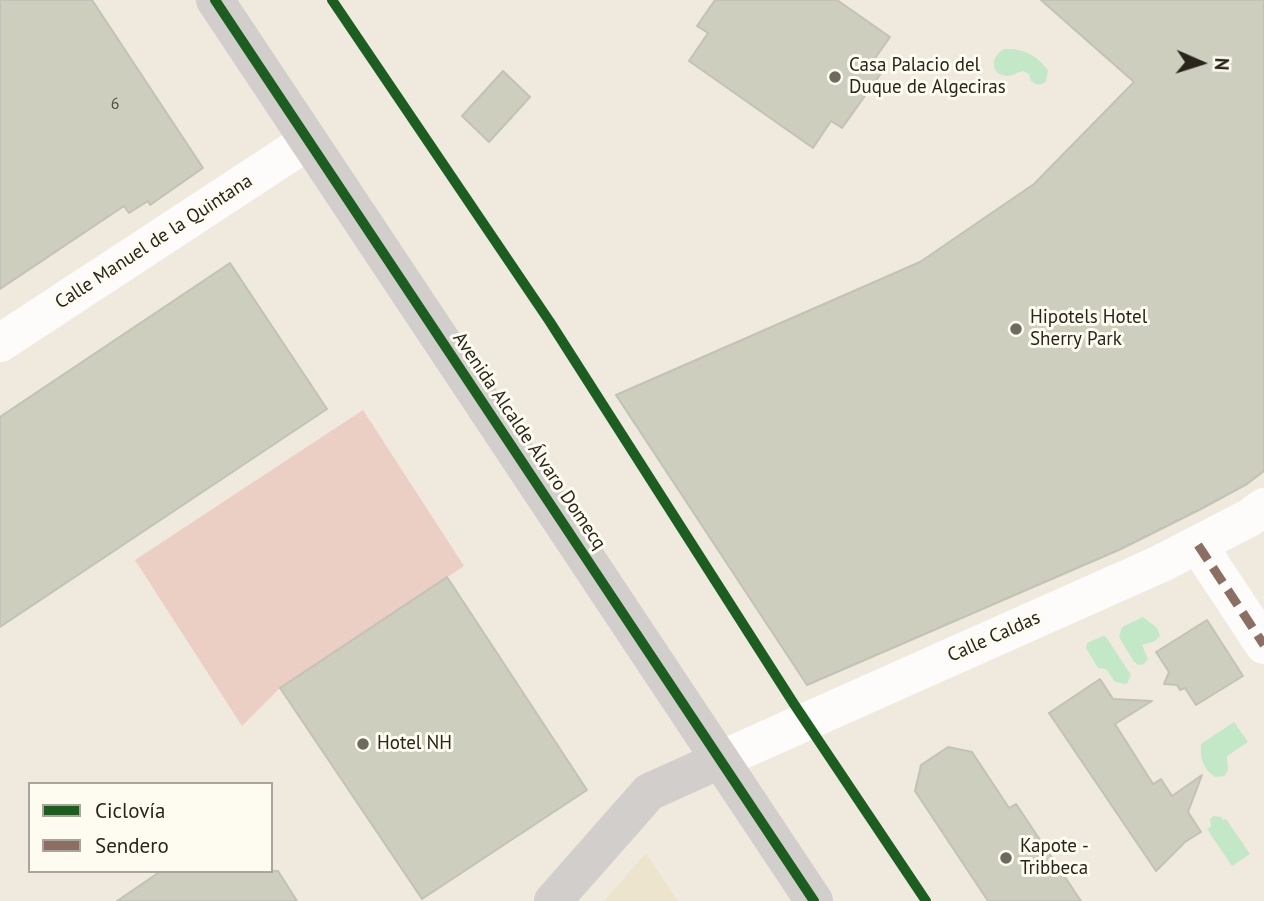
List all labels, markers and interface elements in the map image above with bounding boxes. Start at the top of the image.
north arrow [1166,28,1236,98]
place label: Casa Palacio del Duque de Algeciras [849,55,1006,99]
text: N [1210,57,1234,71]
marker: Casa Palacio del Duque de Algeciras [827,69,843,85]
house number: 6 [111,94,119,114]
street label: Calle Manuel de la Quintana [51,170,257,314]
place label: Hipotels Hotel Sherry Park [1030,307,1147,351]
marker: Hipotels Hotel Sherry Park [1008,321,1024,337]
street label: Avenida Alcalde Álvaro Domecq [448,328,610,554]
street label: Calle Caldas [944,606,1044,668]
place label: Hotel NH [377,733,452,755]
marker: Hotel NH [355,736,371,752]
legend [28,782,273,873]
text: Ciclovía [95,797,165,824]
text: Sendero [95,832,169,859]
place label: Kapote - Tribbeca [1020,836,1089,880]
marker: Kapote - Tribbeca [998,850,1014,866]

